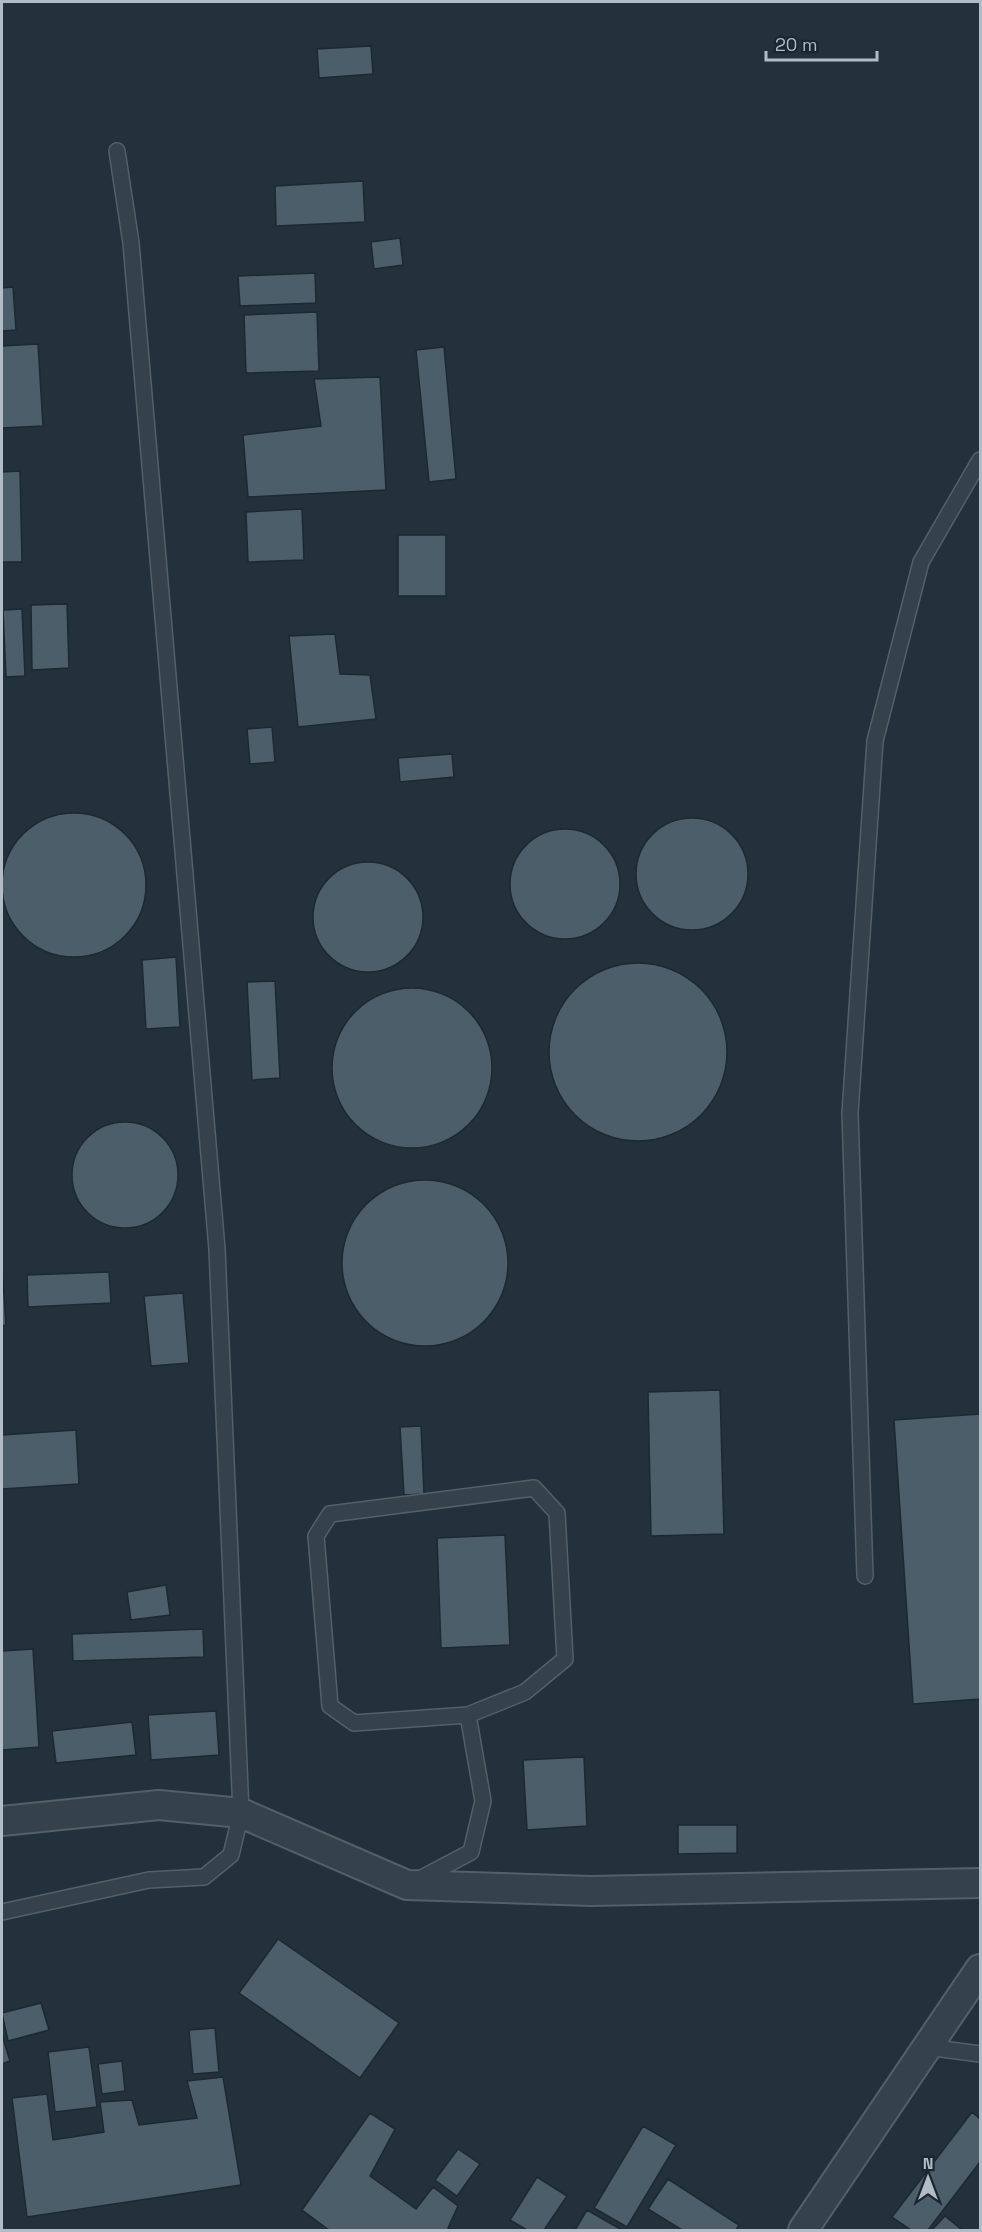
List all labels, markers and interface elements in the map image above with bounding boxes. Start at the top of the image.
scale bar [766,24,877,62]
text: 20 m [775,33,818,56]
north arrow [898,2148,958,2208]
text: N [923,2153,933,2174]

